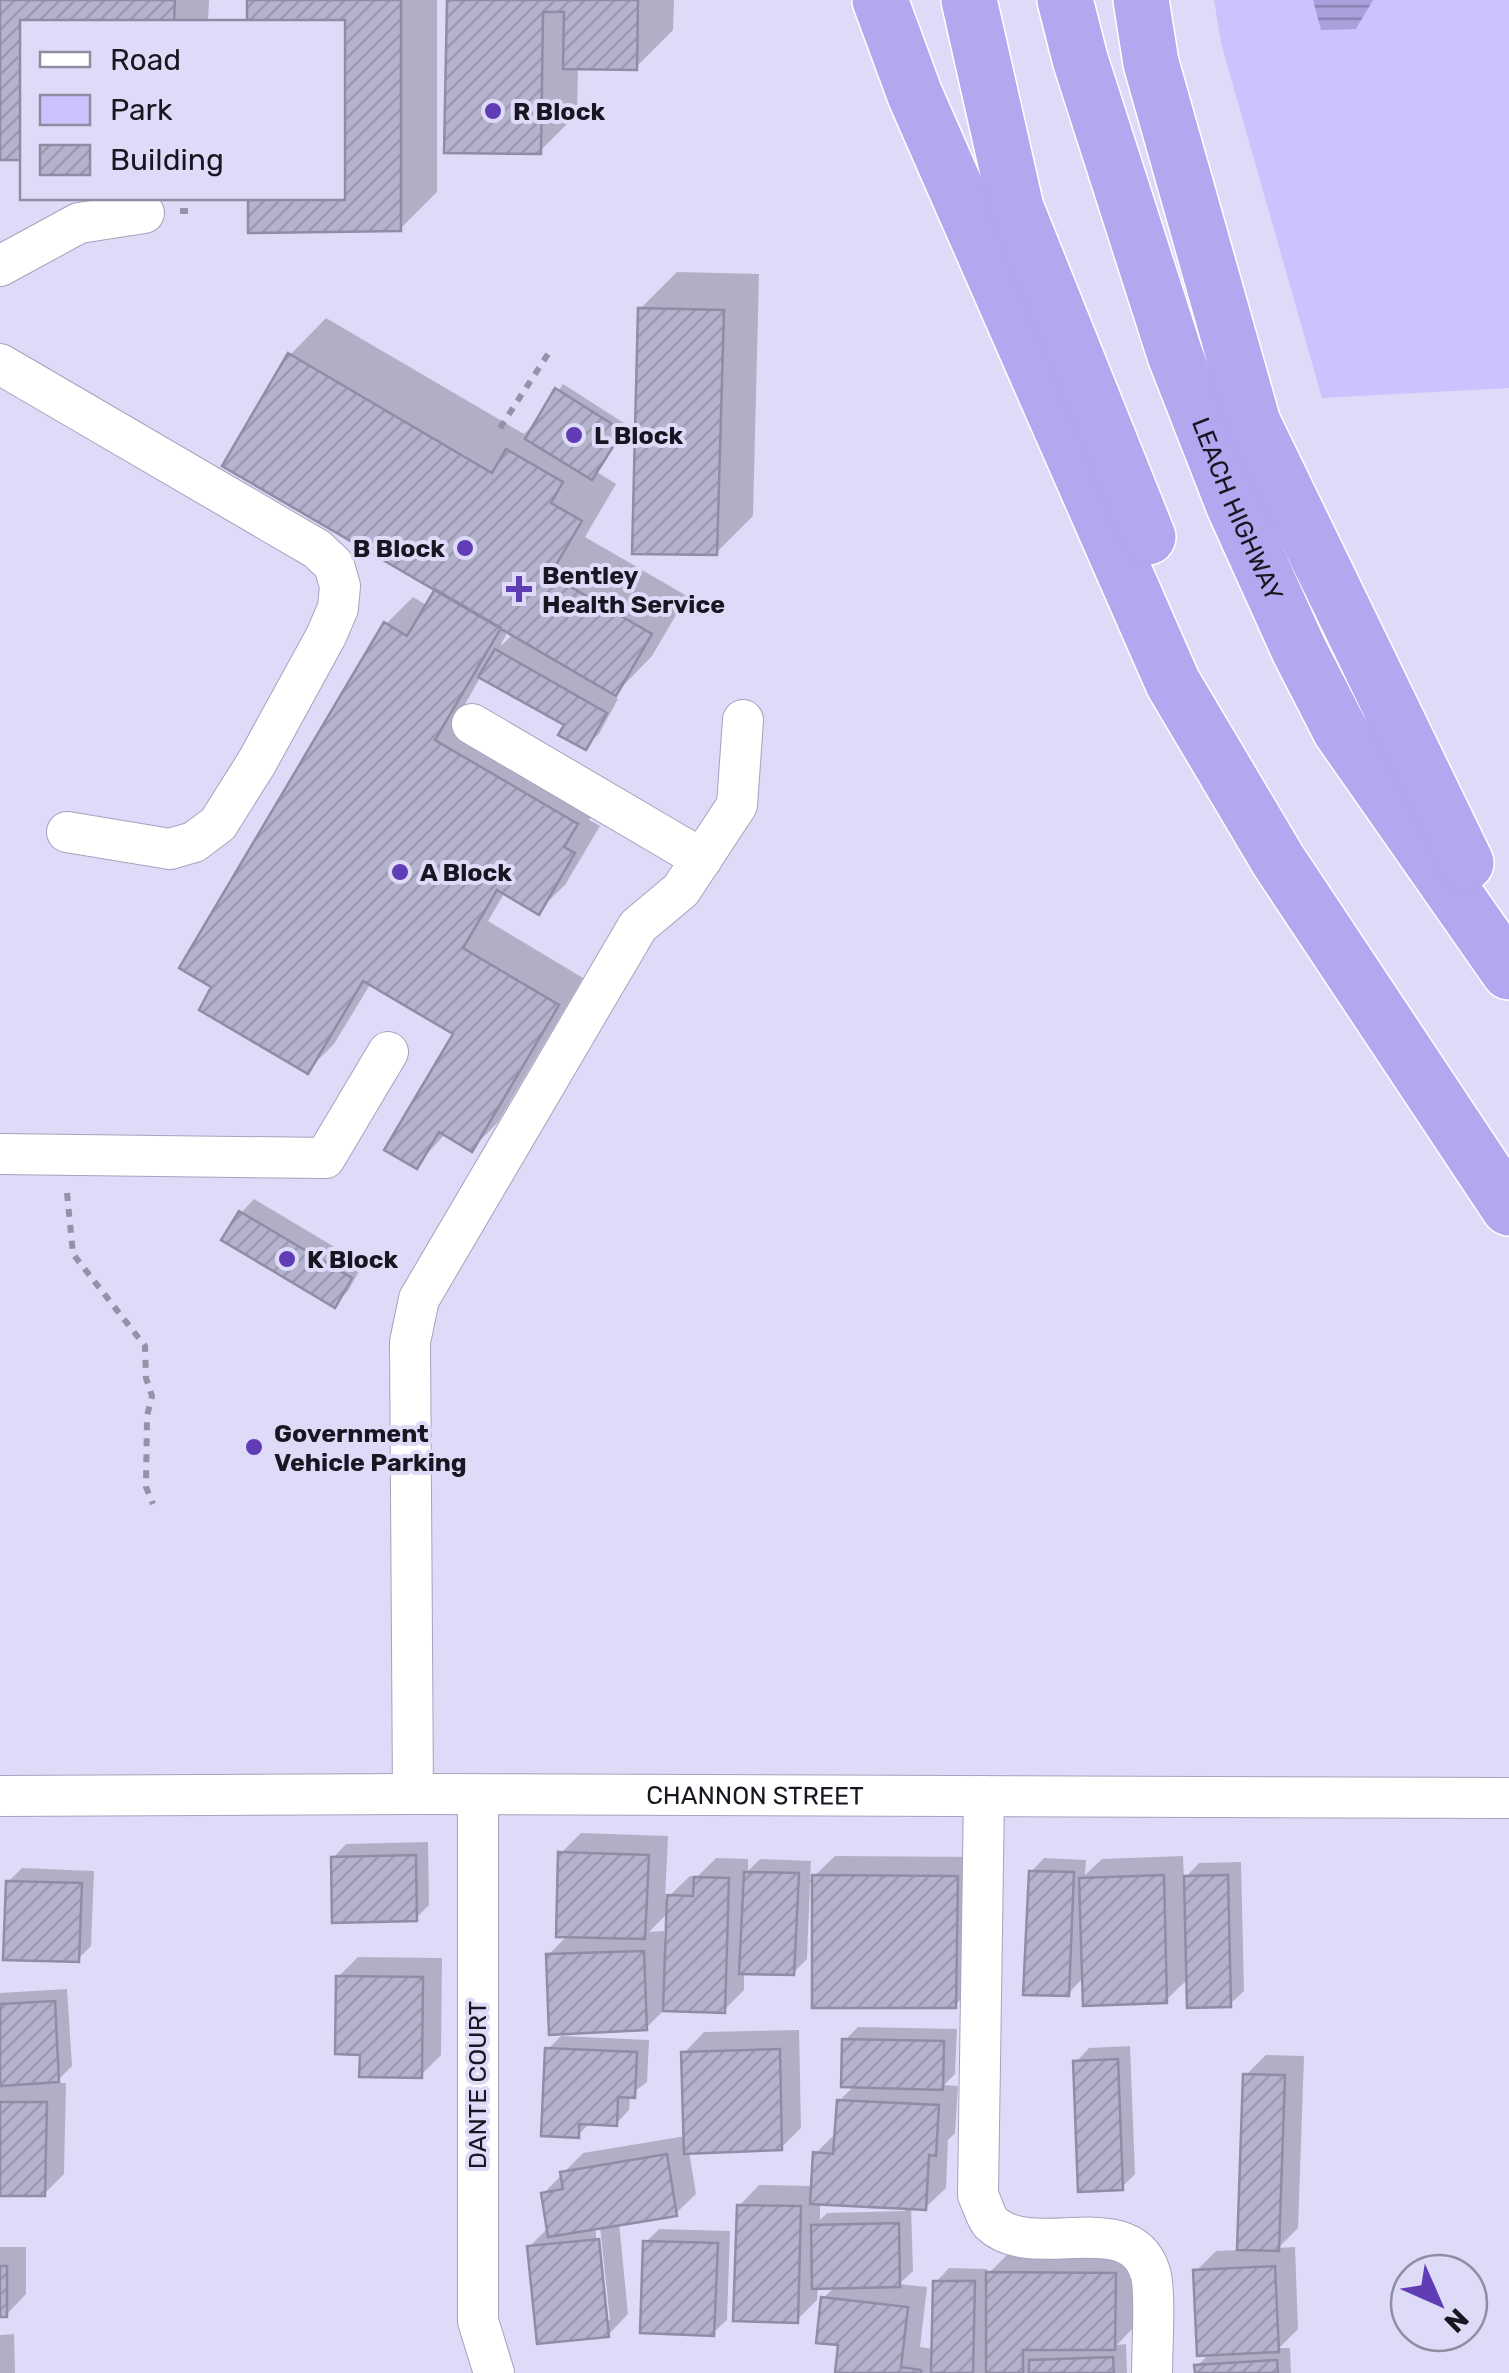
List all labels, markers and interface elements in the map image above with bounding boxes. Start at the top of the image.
legend [20,20,345,200]
text: Road [110,42,181,78]
text: Park [110,92,173,128]
place label: R Block [513,97,605,126]
marker: R Block [482,100,504,122]
text: Building [110,142,224,178]
street label: LEACH HIGHWAY [1186,413,1289,605]
place label: L Block [594,421,683,450]
marker: L Block [563,424,585,446]
place label: B Block [353,534,445,563]
marker: B Block [454,537,476,559]
place label: Bentley Health Service [542,561,725,619]
marker: Bentley Health Service [506,576,532,602]
place label: A Block [420,858,512,887]
marker: A Block [389,861,411,883]
place label: K Block [307,1245,399,1274]
marker: K Block [276,1248,298,1270]
place label: Government Vehicle Parking [274,1419,467,1477]
marker: Government Vehicle Parking [243,1436,265,1458]
street label: CHANNON STREET [646,1781,864,1811]
street label: DANTE COURT [463,2001,492,2169]
north arrow [1389,2253,1489,2353]
text: N [1438,2302,1475,2339]

